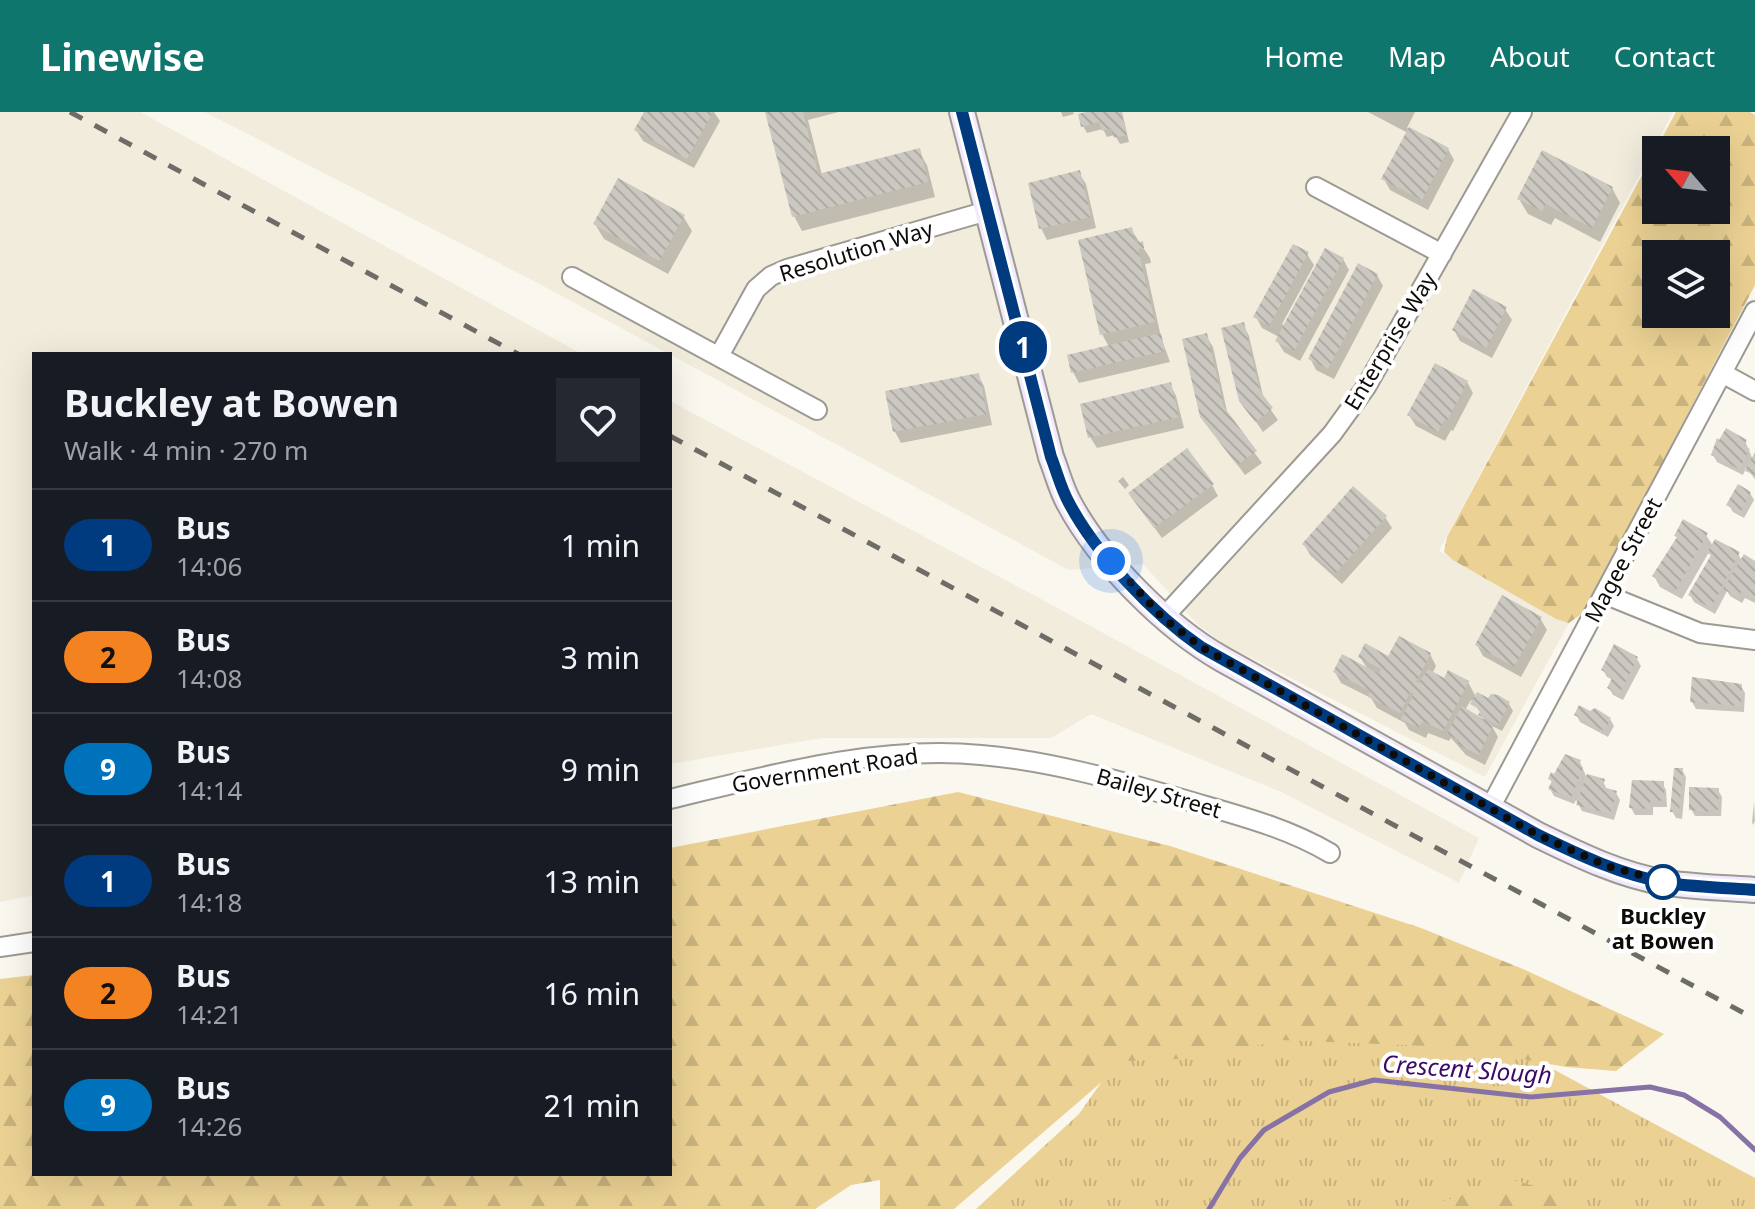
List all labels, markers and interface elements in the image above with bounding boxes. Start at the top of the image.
text: Linewise [40,30,205,82]
text: Home [1264,37,1344,75]
text: Map [1388,37,1446,75]
text: About [1490,37,1570,75]
text: Contact [1614,37,1715,75]
north arrow [1642,136,1730,224]
map controls [1642,136,1730,328]
street label: Resolution Way [775,212,937,288]
button: layers [1642,240,1730,328]
street label: Enterprise Way [1336,265,1443,415]
line badge: 1 [997,321,1049,373]
text: 1 [1015,328,1031,366]
text: Buckley at Bowen [64,376,399,428]
button: heart [556,378,640,462]
text: Walk · 4 min · 270 m [64,432,308,468]
street label: Magee Street [1577,492,1668,627]
text: Bus [176,507,231,548]
text: 1 min [561,525,640,566]
text: 1 [100,526,116,564]
your location [1091,541,1131,581]
text: 14:06 [176,548,242,584]
text: Bus [176,619,231,660]
text: 3 min [561,637,640,678]
text: 2 [100,638,116,676]
text: 14:08 [176,660,242,696]
text: Bus [176,731,231,772]
street label: Government Road [730,739,920,799]
text: 9 min [561,749,640,790]
text: 9 [100,750,116,788]
street label: Bailey Street [1093,760,1225,824]
text: 14:14 [176,772,242,808]
text: Bus [176,843,231,884]
text: 13 min [544,861,640,902]
text: 1 [100,862,116,900]
marker: Buckley at Bowen [1646,865,1680,899]
text: 14:18 [176,884,242,920]
place label: Buckley at Bowen [1612,900,1714,955]
text: Bus [176,955,231,996]
text: 16 min [544,973,640,1014]
text: 2 [100,974,116,1012]
text: 14:21 [176,996,242,1032]
water label: Crescent Slough [1381,1046,1553,1091]
text: Bus [176,1067,231,1108]
text: 21 min [544,1085,640,1126]
text: 9 [100,1086,116,1124]
text: 14:26 [176,1108,242,1144]

